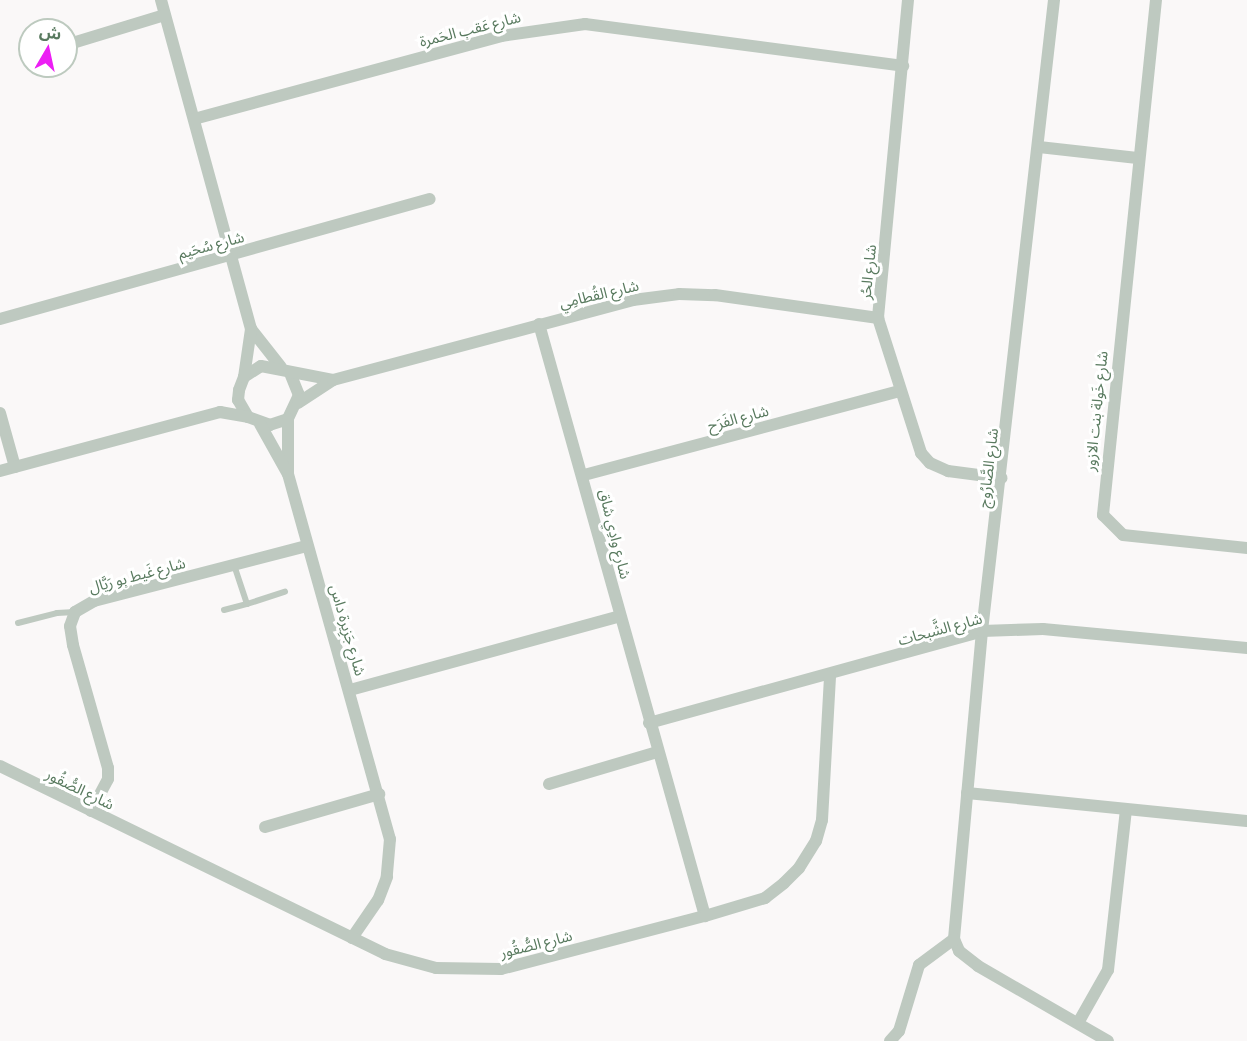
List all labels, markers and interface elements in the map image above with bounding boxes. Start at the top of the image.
street label: شارع عَقب الحَمرة [418,8,522,50]
north arrow [18,18,78,78]
text: ش [38,21,63,43]
street label: شارع سُحَيم [176,228,246,262]
street label: شارع الحُر [856,244,880,300]
street label: شارع القُطامِي [557,276,641,312]
street label: شارع خَولة بنت الازور [1081,350,1111,472]
street label: شارع الفَرَح [705,401,771,435]
street label: شارع الصَّارُوج [974,427,1002,509]
street label: شارع وادِي شاق [595,487,635,581]
street label: شارع غَيط بو رَيَّال [87,553,187,597]
street label: شارع جَزِيرة داس [326,582,370,678]
street label: شارع الشَّبحات [896,609,984,649]
street label: شارع الصُّقُور [43,765,117,813]
street label: شارع الصُّقُور [498,926,574,962]

